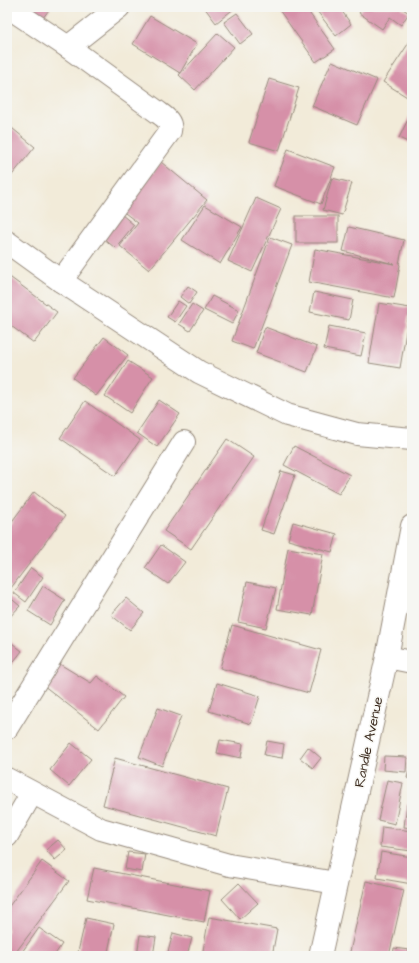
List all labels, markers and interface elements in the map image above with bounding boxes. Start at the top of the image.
street label: Randle Avenue [350,694,388,789]

